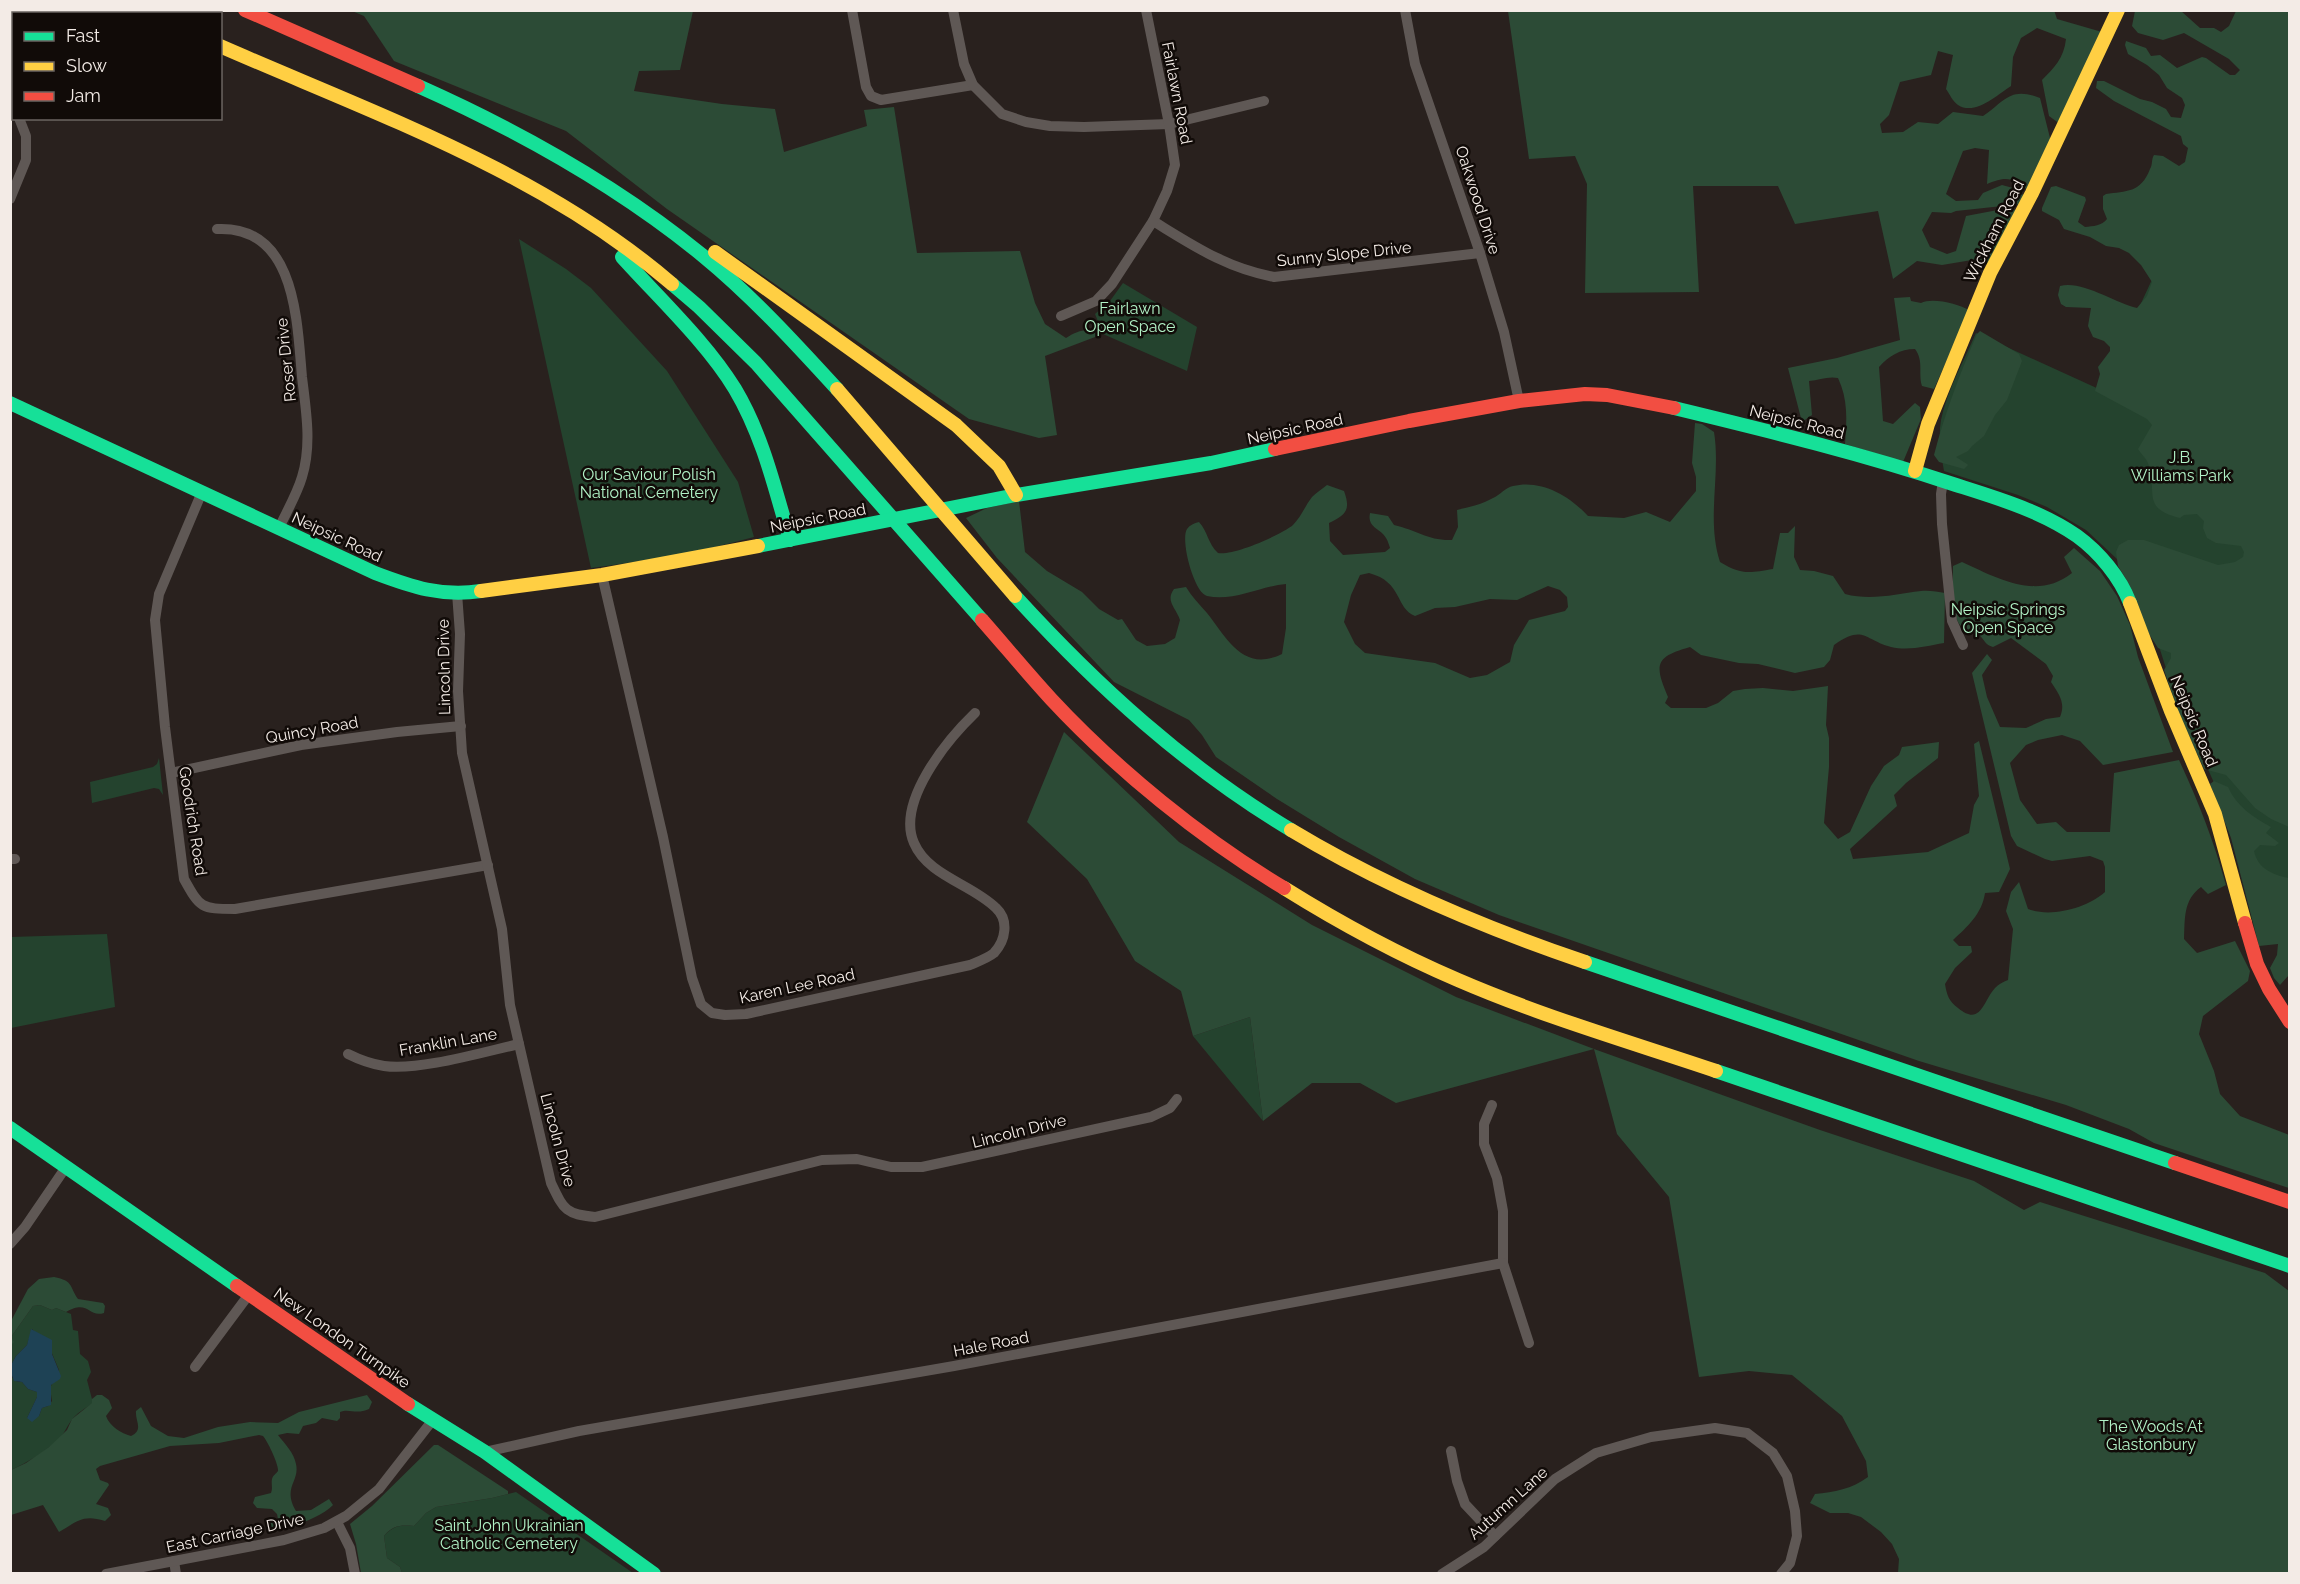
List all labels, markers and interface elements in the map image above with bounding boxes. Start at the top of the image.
legend [12,12,222,120]
text: Fast [66,25,100,46]
street label: Fairlawn Road [1158,40,1196,146]
text: Slow [66,55,107,76]
text: Jam [66,85,101,106]
street label: Oakwood Drive [1451,143,1505,257]
street label: Wickham Road [1960,176,2028,286]
street label: Sunny Slope Drive [1276,237,1412,271]
park label: Fairlawn Open Space [1084,299,1176,336]
street label: Roser Drive [272,317,300,403]
street label: Neipsic Road [1747,401,1847,443]
street label: Neipsic Road [1245,410,1345,448]
park label: J.B. Williams Park [2131,448,2232,485]
park label: Our Saviour Polish National Cemetery [580,465,719,502]
street label: Neipsic Road [768,499,868,537]
street label: Neipsic Road [289,508,385,566]
park label: Neipsic Springs Open Space [1951,600,2066,637]
street label: Lincoln Drive [434,619,454,715]
street label: Neipsic Road [2166,672,2222,770]
street label: Quincy Road [264,713,360,747]
street label: Goodrich Road [175,765,211,877]
street label: Karen Lee Road [738,964,857,1008]
street label: Franklin Lane [398,1024,498,1060]
street label: Lincoln Drive [536,1091,580,1189]
street label: Lincoln Drive [970,1110,1068,1152]
street label: New London Turnpike [270,1284,414,1392]
street label: Hale Road [952,1327,1030,1361]
park label: The Woods At Glastonbury [2099,1417,2204,1454]
street label: Autumn Lane [1465,1463,1551,1543]
street label: East Carriage Drive [164,1509,306,1557]
park label: Saint John Ukrainian Catholic Cemetery [434,1516,584,1553]

